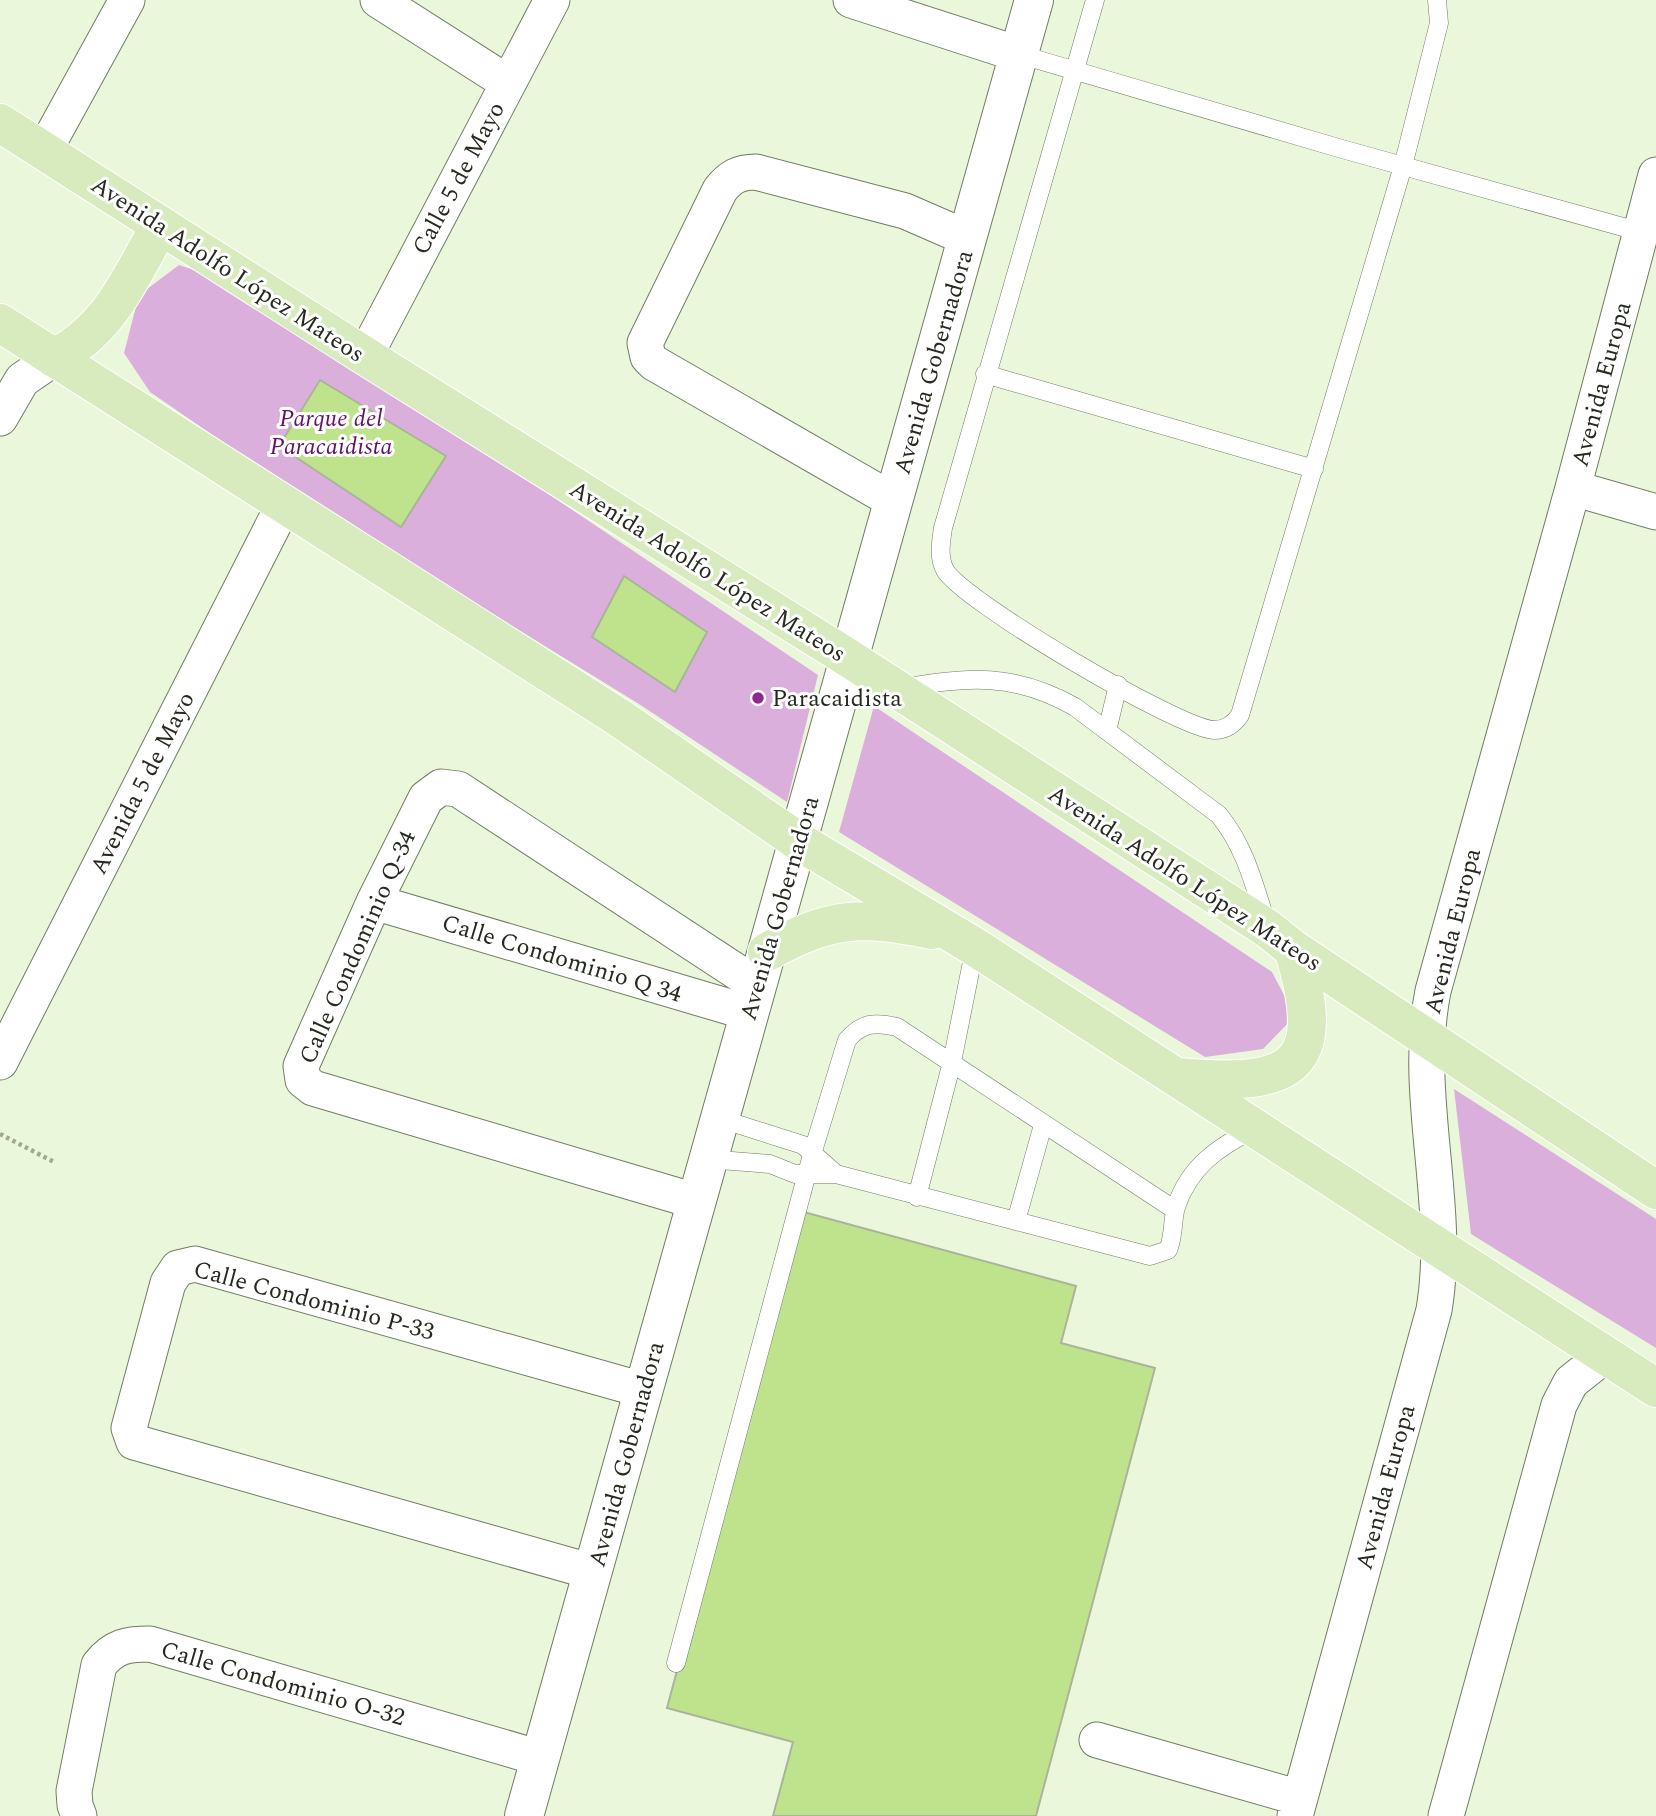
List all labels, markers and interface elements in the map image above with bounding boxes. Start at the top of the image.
street label: Calle 5 de Mayo [403,95,514,261]
street label: Avenida Adolfo López Mateos [83,168,371,372]
street label: Avenida Gobernadora [885,245,983,479]
street label: Avenida Europa [1563,297,1641,471]
park label: Parque del Paracaidista [270,401,392,465]
street label: Avenida Adolfo López Mateos [562,472,853,672]
place label: Paracaidista [772,681,902,717]
street label: Avenida 5 de Mayo [81,686,205,881]
marker: Paracaidista [750,690,766,706]
street label: Avenida Adolfo López Mateos [1040,777,1328,981]
street label: Avenida Gobernadora [731,791,829,1025]
street label: Calle Condominio Q-34 [290,825,426,1070]
street label: Avenida Europa [1415,844,1491,1018]
street label: Calle Condominio Q 34 [437,905,686,1013]
street label: Calle Condominio P-33 [189,1252,438,1350]
street label: Avenida Gobernadora [580,1337,674,1571]
street label: Avenida Europa [1347,1400,1425,1574]
street label: Calle Condominio O-32 [157,1632,409,1736]

